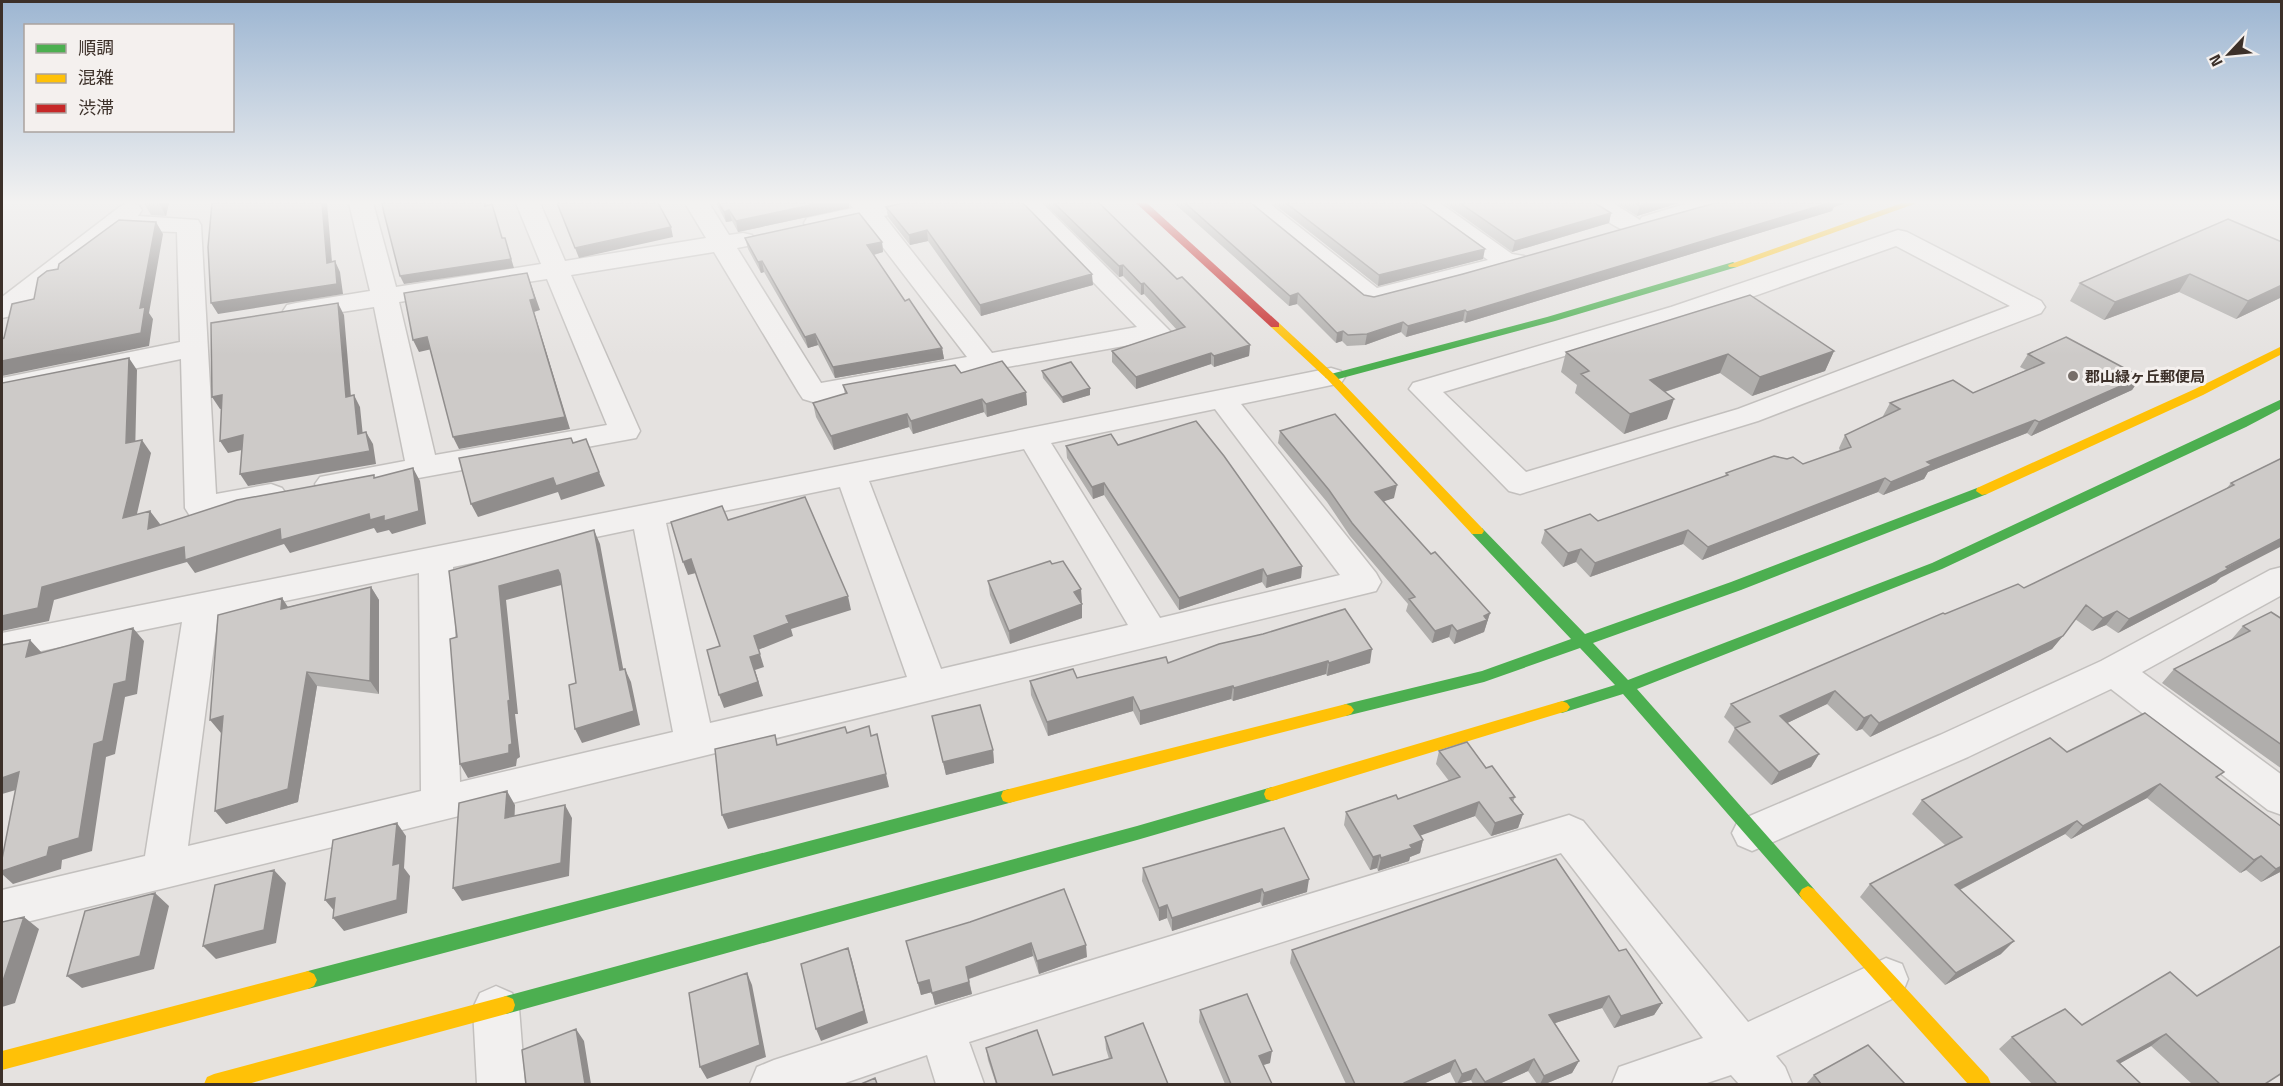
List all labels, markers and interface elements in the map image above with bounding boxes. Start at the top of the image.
legend [24,24,234,132]
north arrow [2199,24,2259,84]
text: 順調 [78,34,114,61]
text: N [2202,50,2229,71]
text: 混雑 [78,64,114,91]
text: 渋滞 [78,94,114,121]
place label: 郡山緑ヶ丘郵便局 [2085,365,2205,388]
marker: 郡山緑ヶ丘郵便局 [2066,369,2080,383]

